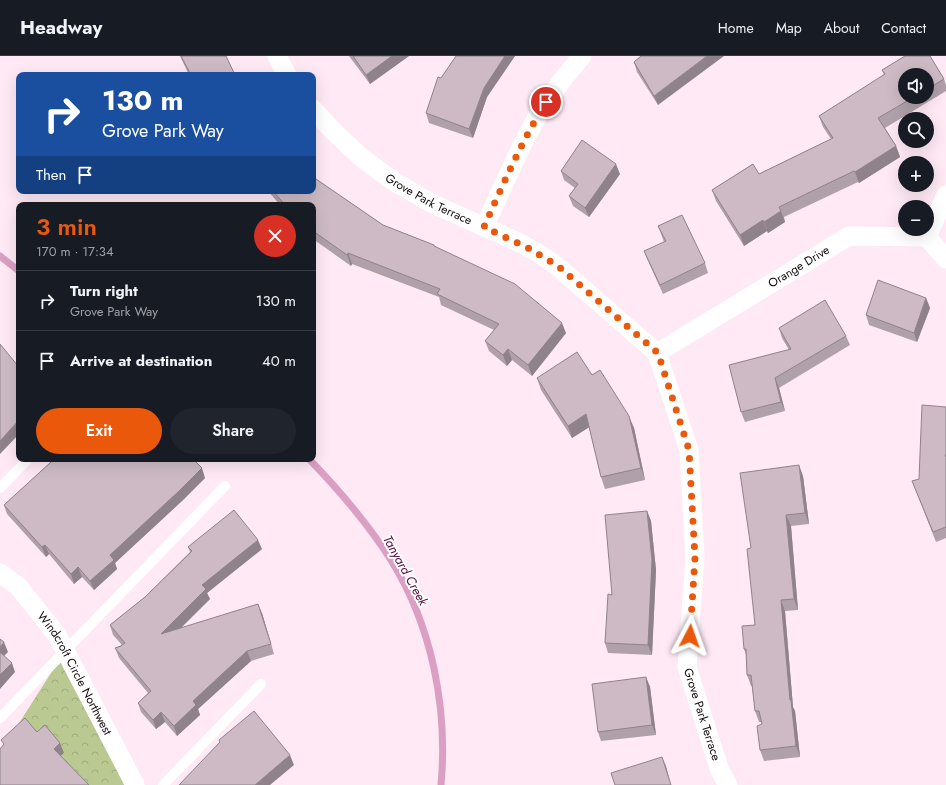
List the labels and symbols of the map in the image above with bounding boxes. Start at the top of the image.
pin [529,85,563,119]
street label: Grove Park Terrace [381,169,475,229]
street label: Orange Drive [765,241,833,292]
water label: Tanyard Creek [378,532,433,609]
street label: Windcroft Circle Northwest [33,608,117,738]
position arrow [669,615,711,657]
street label: Grove Park Terrace [679,666,725,763]

